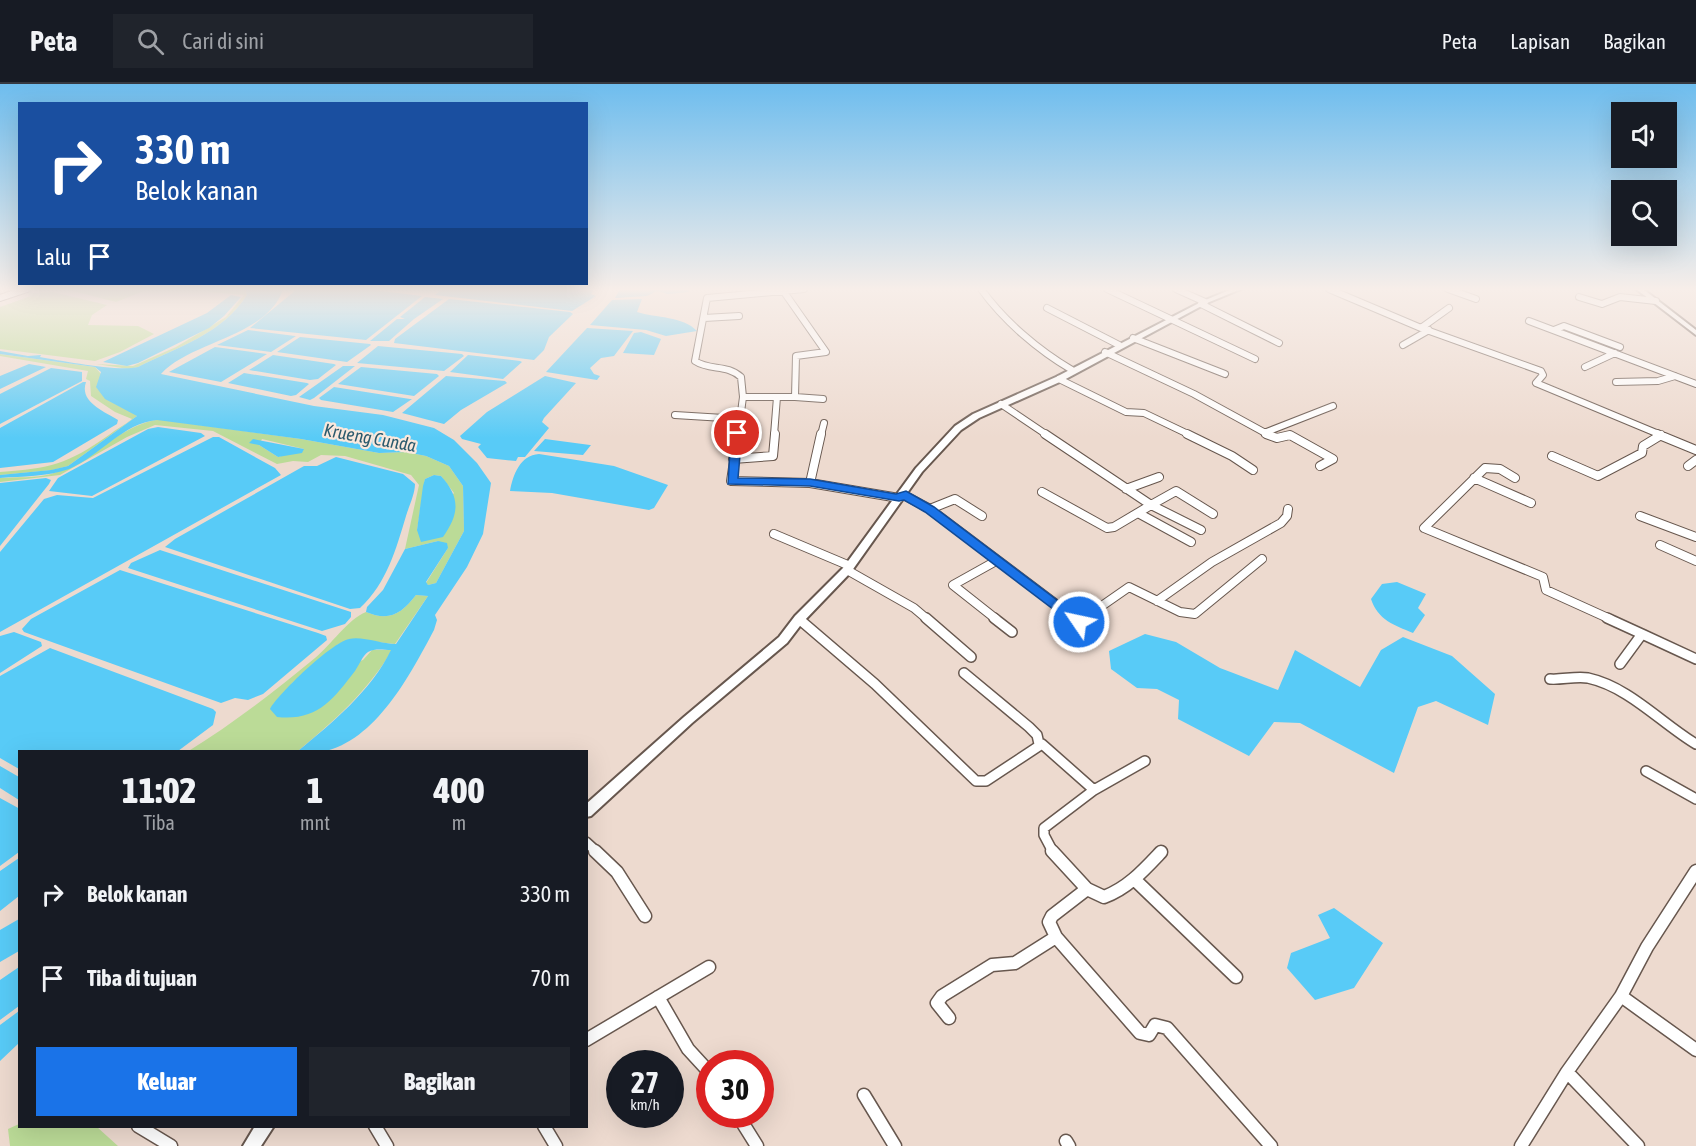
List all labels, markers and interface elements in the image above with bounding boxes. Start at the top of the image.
search box [113,14,533,68]
text: Peta [30,25,77,57]
icon: search [134,25,167,58]
text: Cari di sini [182,28,264,54]
text: Peta [1442,29,1477,53]
text: Lapisan [1510,29,1570,53]
text: Bagikan [1603,29,1666,53]
map controls [1611,102,1677,246]
button: sound [1611,102,1677,168]
text: 330 m [135,125,230,173]
icon: right [36,126,114,204]
text: Belok kanan [135,175,258,206]
button: search [1611,180,1677,246]
icon: arrive [83,240,116,273]
text: Lalu [36,244,71,270]
pin [711,407,762,458]
icon: arrive [720,416,753,449]
water label: Krueng Cunda [322,419,418,456]
position arrow [1047,590,1111,654]
text: 11:02 [122,769,196,811]
text: 1 [307,769,323,811]
text: 400 [434,769,484,811]
text: Tiba [143,811,175,834]
text: mnt [300,811,330,834]
text: m [452,811,466,834]
icon: right [36,878,69,911]
text: Belok kanan [87,881,188,907]
text: 330 m [520,881,570,907]
icon: arrive [36,962,69,995]
text: Tiba di tujuan [87,965,197,991]
text: 70 m [530,965,570,991]
button: Keluar [36,1047,297,1116]
button: Bagikan [309,1047,570,1116]
speed limit sign: 30 [696,1050,774,1128]
text: 27 [631,1065,659,1099]
text: km/h [630,1096,660,1113]

